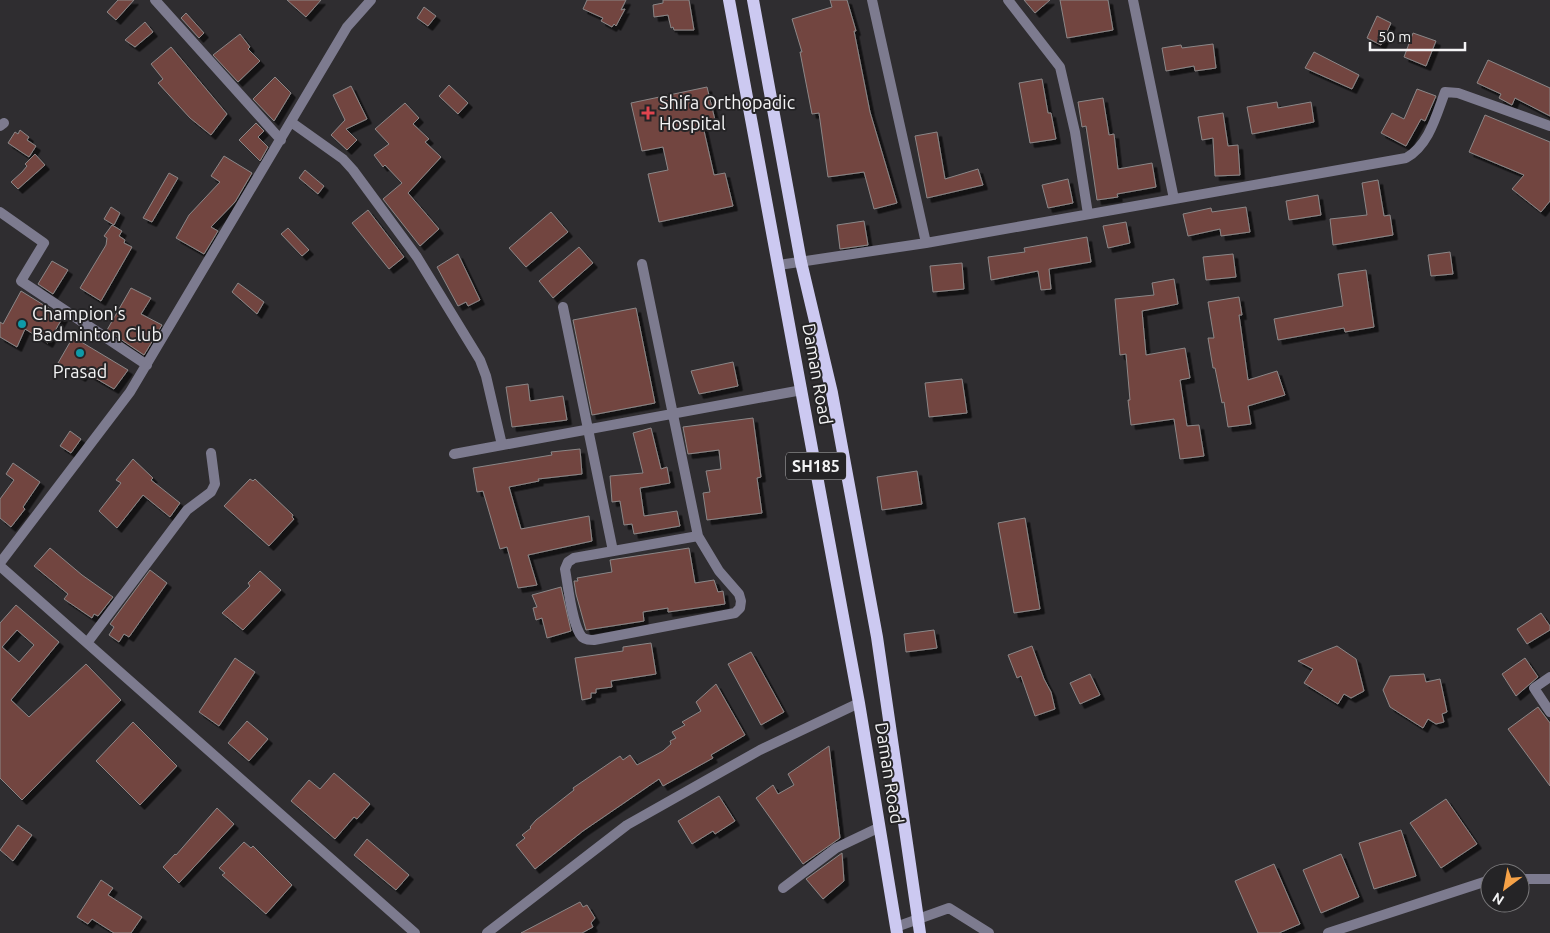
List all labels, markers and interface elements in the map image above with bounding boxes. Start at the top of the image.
scale bar [1370,20,1465,52]
text: 50 m [1378,28,1411,45]
place label: Shifa Orthopadic Hospital [659,92,795,133]
marker: Shifa Orthopadic Hospital [641,106,655,120]
place label: Champion's Badminton Club [32,303,162,344]
marker: Champion's Badminton Club [16,318,28,330]
street label: Daman Road [799,322,837,426]
marker: Prasad [74,347,86,359]
place label: Prasad [53,361,107,381]
road number: SH185 [786,452,846,480]
street label: Daman Road [872,721,908,825]
north arrow [1480,863,1530,913]
text: N [1489,889,1507,909]

